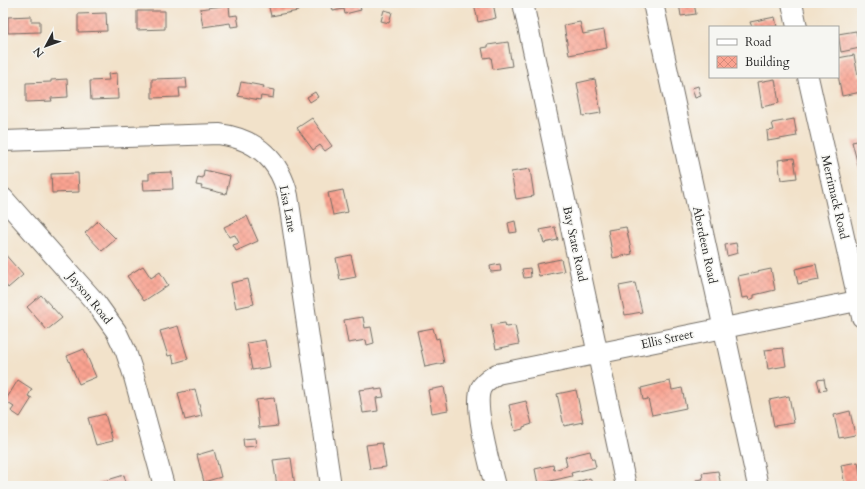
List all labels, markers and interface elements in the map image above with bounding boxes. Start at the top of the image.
north arrow [26,26,66,66]
legend [709,26,839,78]
text: Road [745,34,772,50]
text: N [30,43,48,61]
text: Building [745,54,790,70]
street label: Merrimack Road [818,153,853,241]
street label: Lisa Lane [276,184,300,234]
street label: Bay State Road [559,205,591,284]
street label: Aberdeen Road [689,205,721,286]
street label: Jayson Road [63,267,116,328]
street label: Ellis Street [639,326,695,352]

